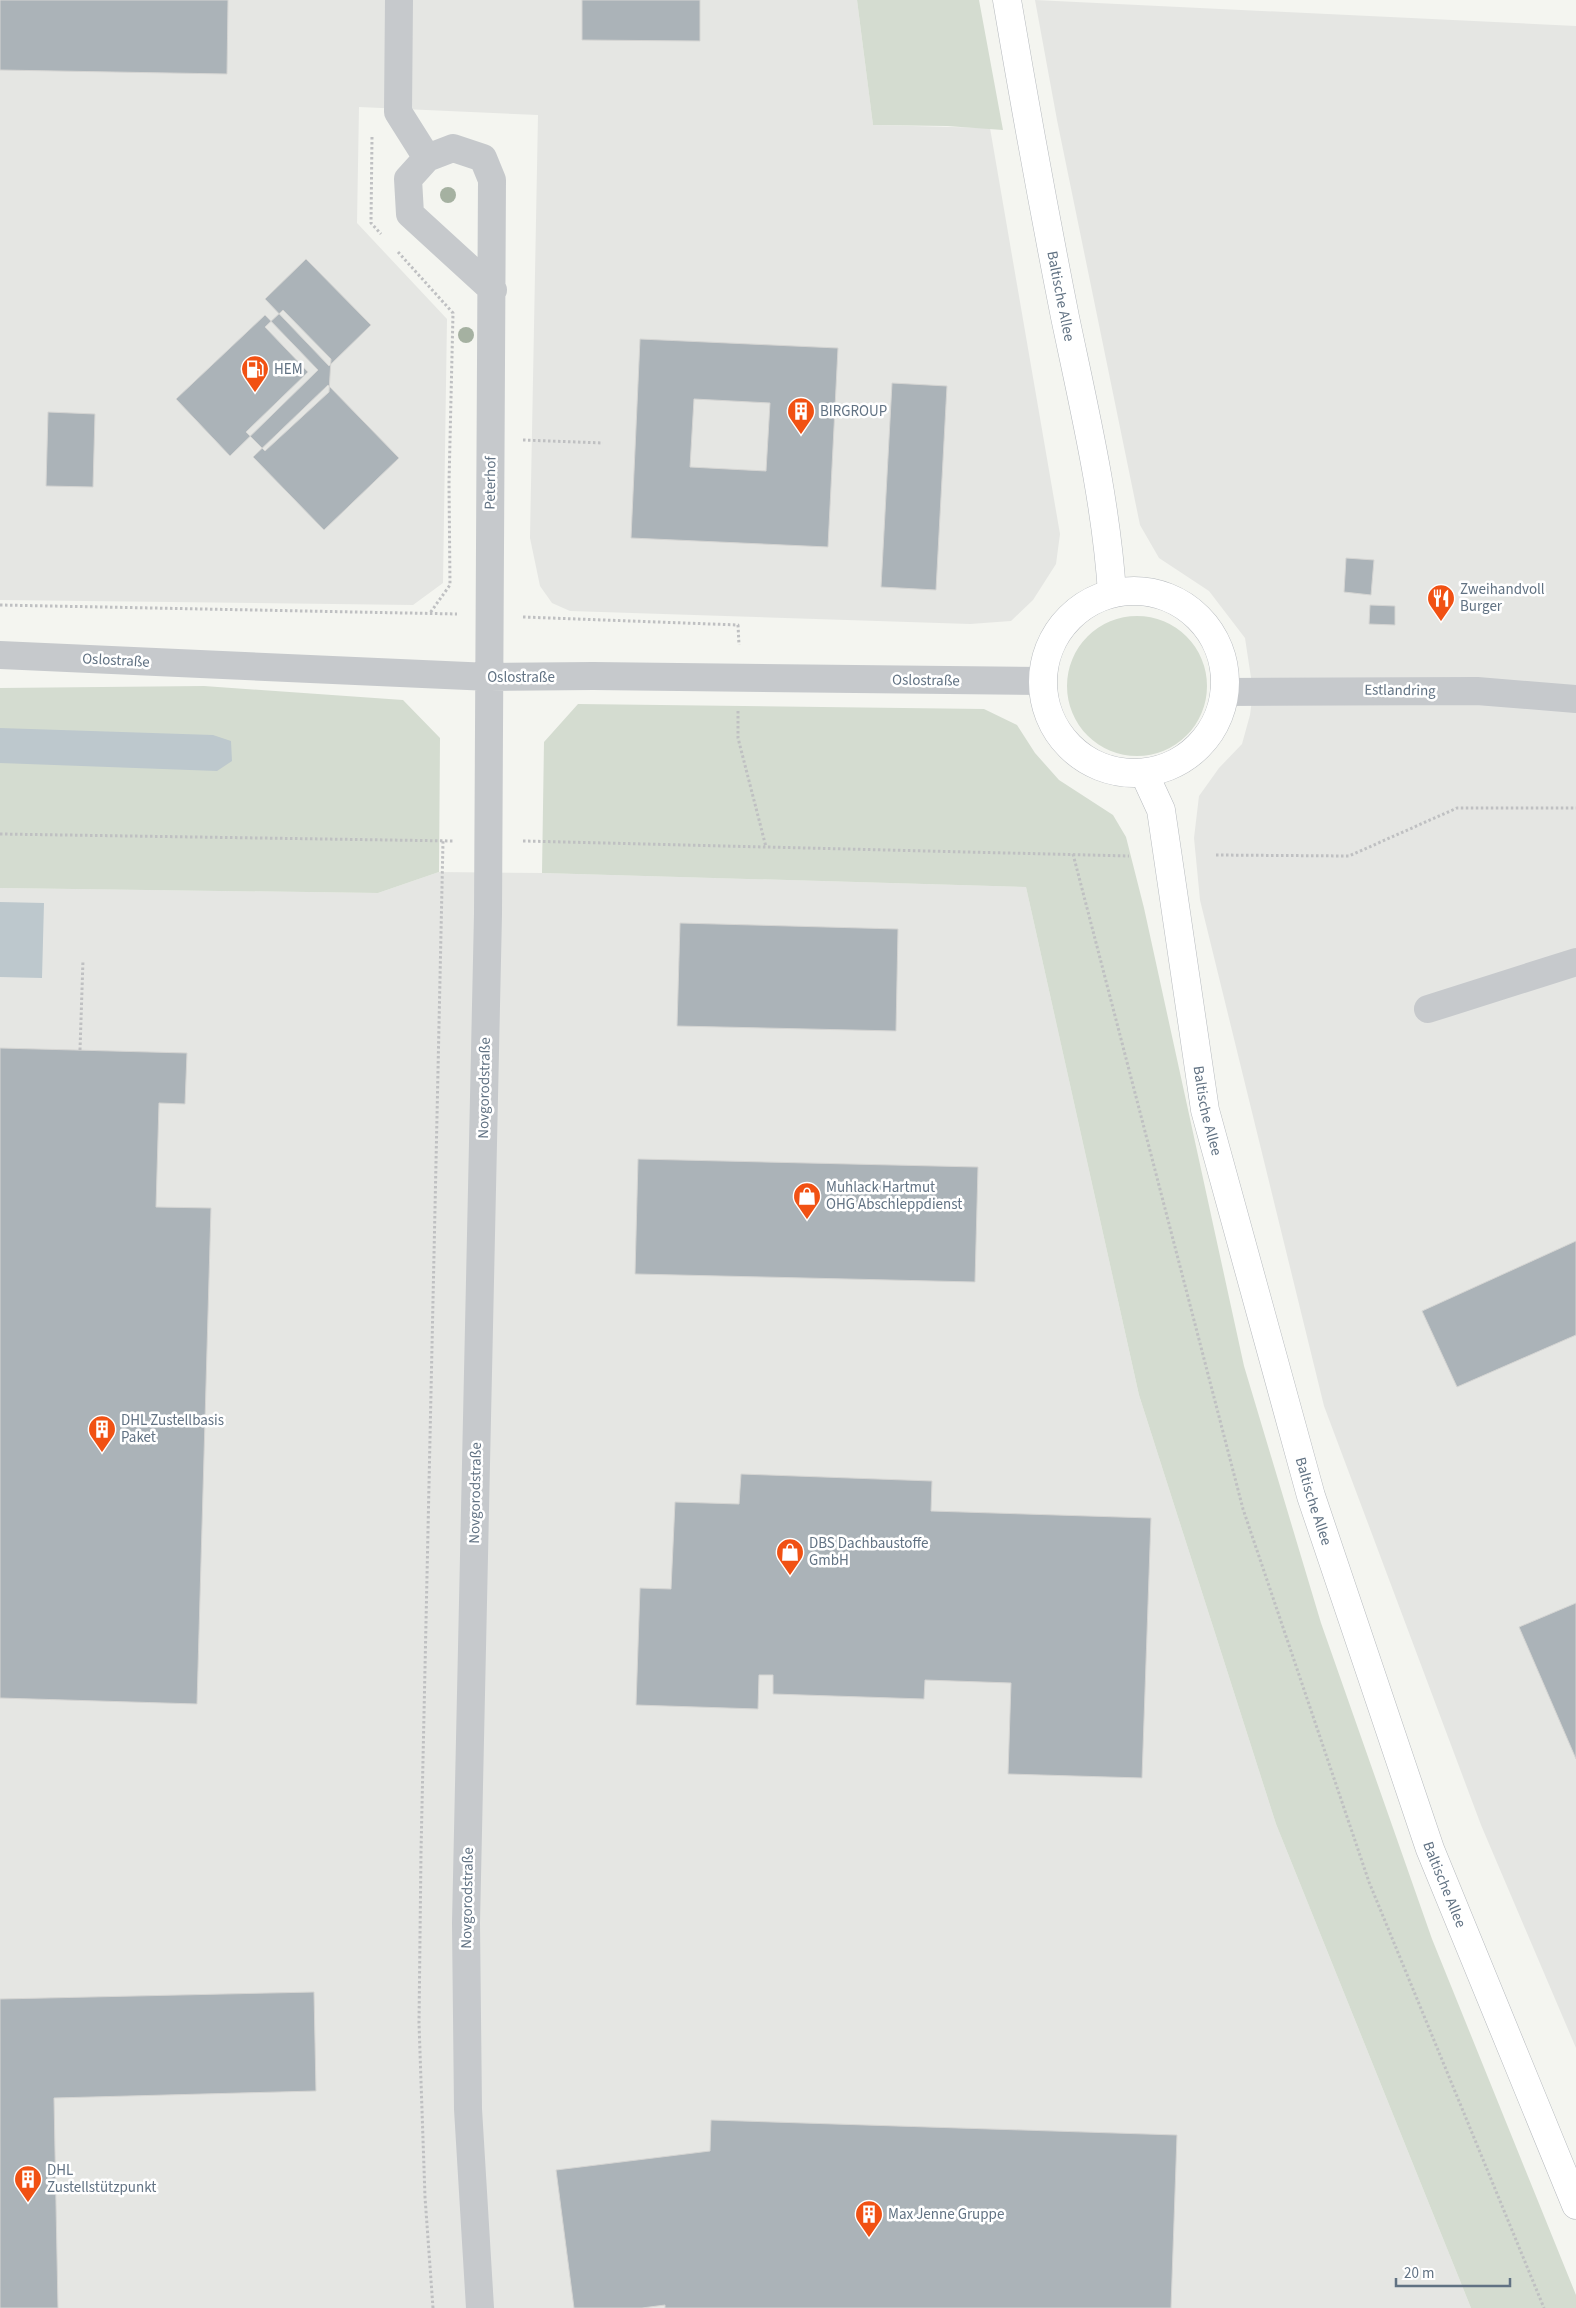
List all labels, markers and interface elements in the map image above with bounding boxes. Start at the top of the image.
street label: Baltische Allee [1041,249,1080,343]
fuel station icon: HEM [240,354,270,393]
place label: HEM [274,359,303,380]
building icon: BIRGROUP [786,396,816,435]
place label: BIRGROUP [820,401,887,422]
street label: Peterhof [480,455,501,510]
place label: Zweihandvoll Burger [1460,579,1545,617]
restaurant icon: Zweihandvoll Burger [1426,583,1456,622]
street label: Oslostraße [82,648,150,673]
street label: Oslostraße [487,667,555,688]
street label: Oslostraße [892,669,960,692]
street label: Estlandring [1364,679,1436,702]
street label: Novgorodstraße [473,1037,496,1139]
street label: Baltische Allee [1188,1064,1227,1158]
place label: Muhlack Hartmut OHG Abschleppdienst [826,1177,962,1215]
shop icon: Muhlack Hartmut OHG Abschleppdienst [792,1181,822,1220]
place label: DHL Zustellbasis Paket [121,1410,224,1448]
building icon: DHL Zustellbasis Paket [87,1414,117,1453]
street label: Novgorodstraße [464,1442,487,1544]
street label: Baltische Allee [1290,1455,1337,1548]
place label: DBS Dachbaustoffe GmbH [809,1533,928,1571]
shop icon: DBS Dachbaustoffe GmbH [775,1537,805,1576]
street label: Baltische Allee [1417,1839,1471,1931]
street label: Novgorodstraße [456,1847,479,1949]
place label: DHL Zustellstützpunkt [47,2160,156,2198]
building icon: DHL Zustellstützpunkt [13,2164,43,2203]
building icon: Max Jenne Gruppe [854,2199,884,2238]
place label: Max Jenne Gruppe [888,2204,1004,2225]
scale bar [1396,2256,1510,2288]
text: 20 m [1404,2263,1434,2284]

